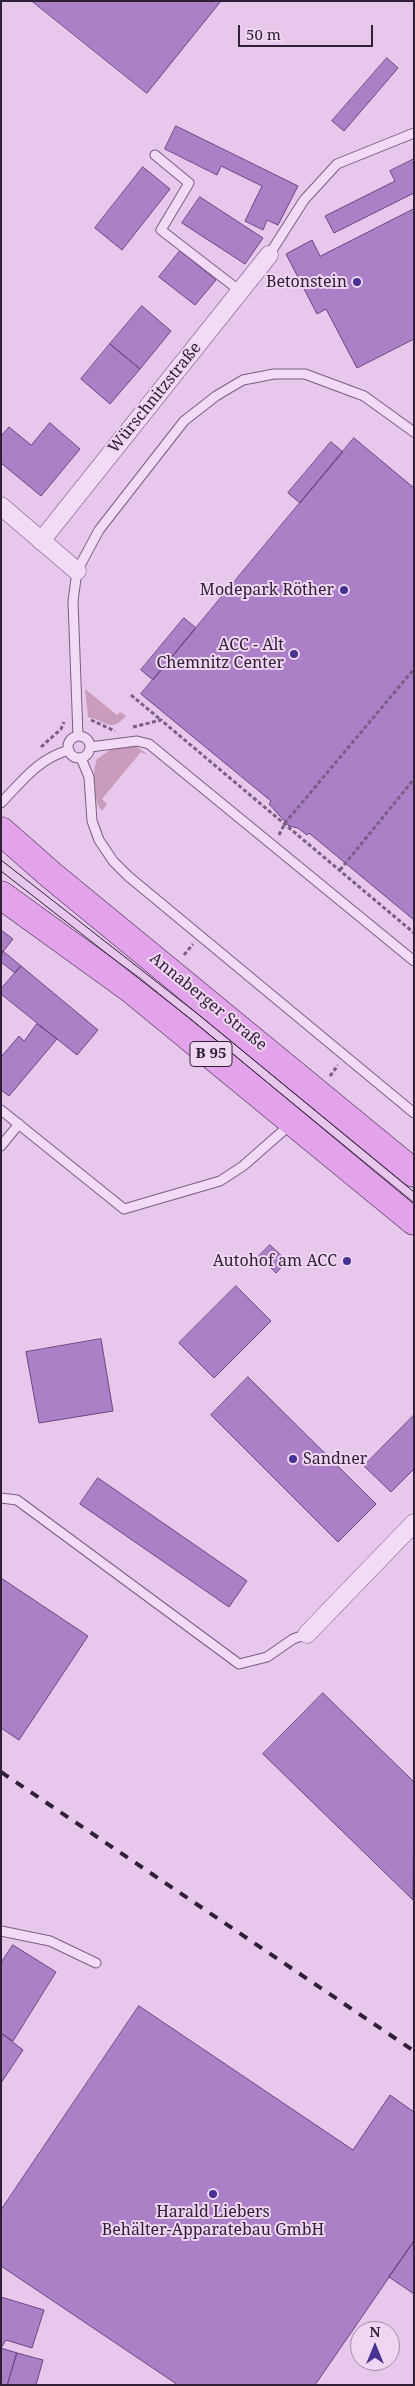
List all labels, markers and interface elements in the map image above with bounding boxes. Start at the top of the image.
scale bar [240,15,375,47]
text: 50 m [246,24,281,44]
place label: Betonstein [266,272,347,292]
marker: Betonstein [351,276,363,288]
street label: Würschnitzstraße [104,339,206,457]
place label: Modepark Röther [200,580,334,600]
marker: Modepark Röther [338,584,350,596]
place label: ACC - Alt Chemnitz Center [156,635,284,673]
marker: ACC - Alt Chemnitz Center [288,648,300,660]
street label: Annaberger Straße [146,949,270,1055]
road number: B 95 [190,1042,232,1066]
place label: Autohof am ACC [213,1251,337,1271]
marker: Autohof am ACC [341,1255,353,1267]
place label: Sandner [303,1449,367,1469]
marker: Sandner [287,1453,299,1465]
marker: Harald Liebers Behälter-Apparatebau GmbH [207,2188,219,2200]
place label: Harald Liebers Behälter-Apparatebau GmbH [102,2202,324,2240]
north arrow [350,2321,400,2371]
text: N [369,2322,381,2341]

